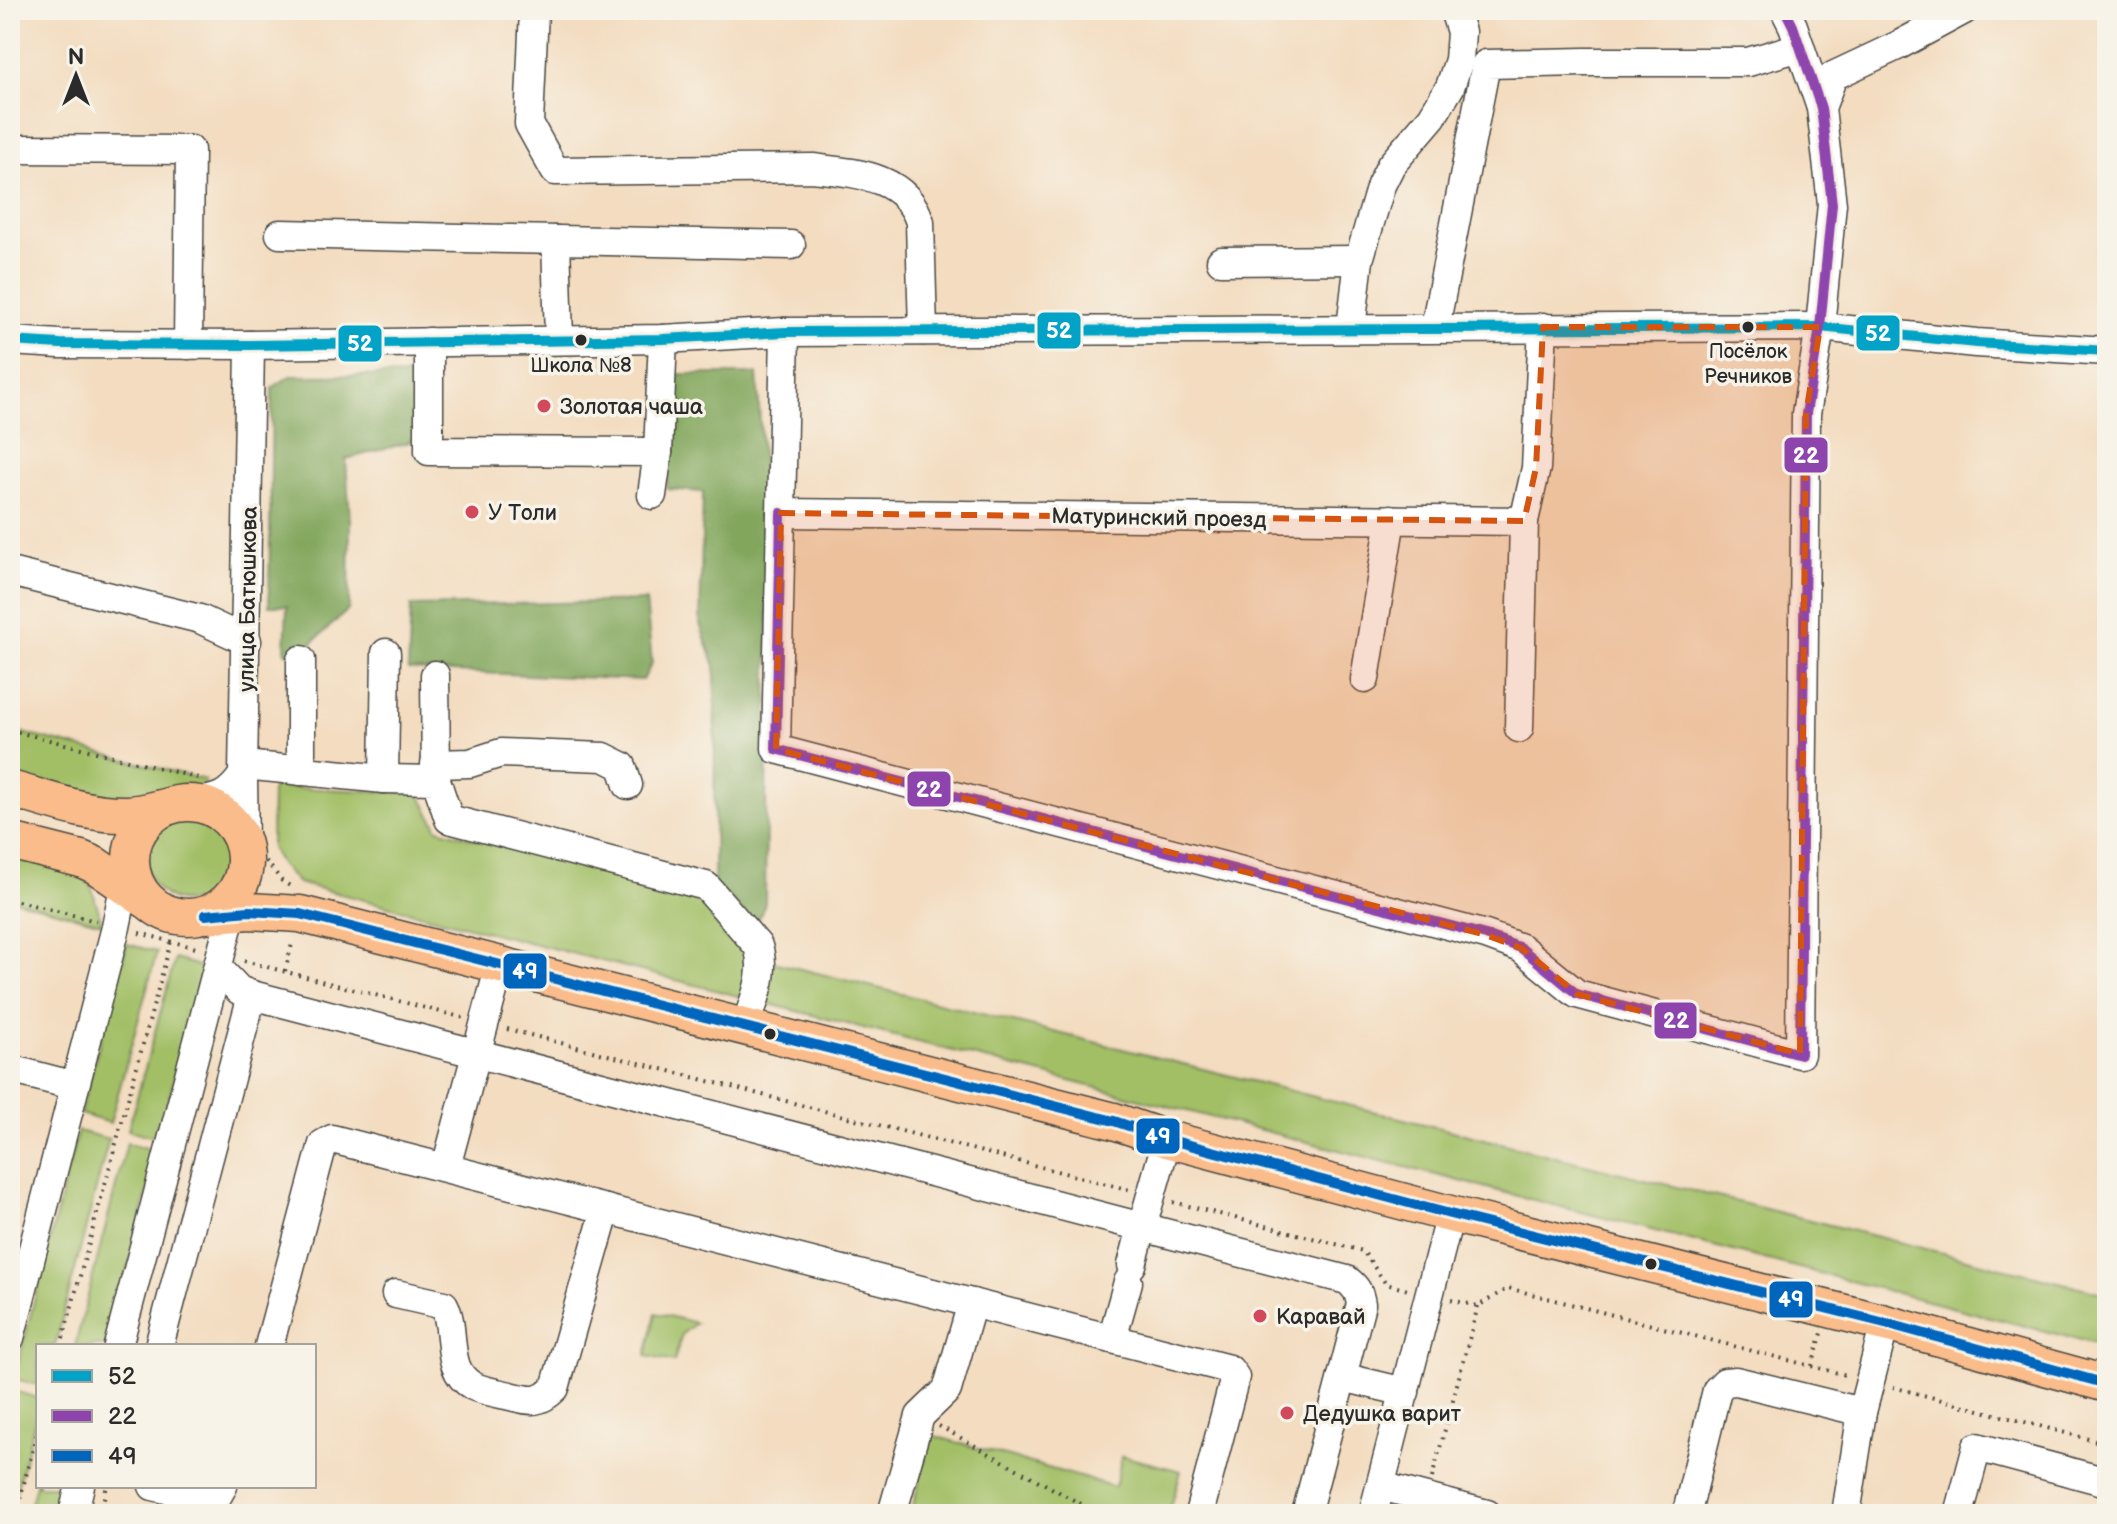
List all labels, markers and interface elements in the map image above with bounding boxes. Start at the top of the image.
north arrow [36,36,116,116]
text: N [68,44,84,71]
line badge: 52 [1036,311,1082,350]
line badge: 52 [1855,314,1901,352]
text: 52 [1046,318,1072,345]
marker: Посёлок Речников [1740,319,1756,335]
text: 52 [1865,321,1891,348]
line badge: 52 [337,324,383,363]
text: 52 [347,331,373,358]
marker: Школа №8 [573,332,589,348]
place label: Посёлок Речников [1704,340,1792,389]
place label: Школа №8 [530,354,632,378]
place label: Золотая чаша [560,394,703,421]
marker: Золотая чаша [535,397,553,415]
line badge: 22 [1783,436,1829,474]
text: 22 [1793,443,1819,470]
place label: У Толи [488,500,557,527]
marker: У Толи [463,503,481,521]
street label: Матуринский проезд [1051,503,1267,534]
street label: улица Батюшкова [233,506,264,692]
line badge: 22 [906,770,952,808]
text: 22 [916,777,942,804]
line badge: 49 [502,952,548,990]
text: 49 [512,959,538,986]
line badge: 22 [1653,1001,1698,1040]
text: 22 [1663,1008,1689,1035]
unlabelled marker [762,1026,778,1042]
line badge: 49 [1135,1117,1181,1155]
text: 49 [1145,1124,1171,1151]
unlabelled marker [1643,1256,1659,1272]
line badge: 49 [1768,1280,1814,1319]
text: 49 [1778,1287,1804,1314]
place label: Каравай [1276,1304,1366,1331]
marker: Каравай [1251,1307,1269,1325]
legend [36,1344,316,1488]
text: 52 [108,1362,136,1391]
place label: Дедушка варит [1303,1401,1462,1428]
text: 22 [108,1402,136,1431]
marker: Дедушка варит [1278,1404,1296,1422]
text: 49 [108,1442,137,1471]

